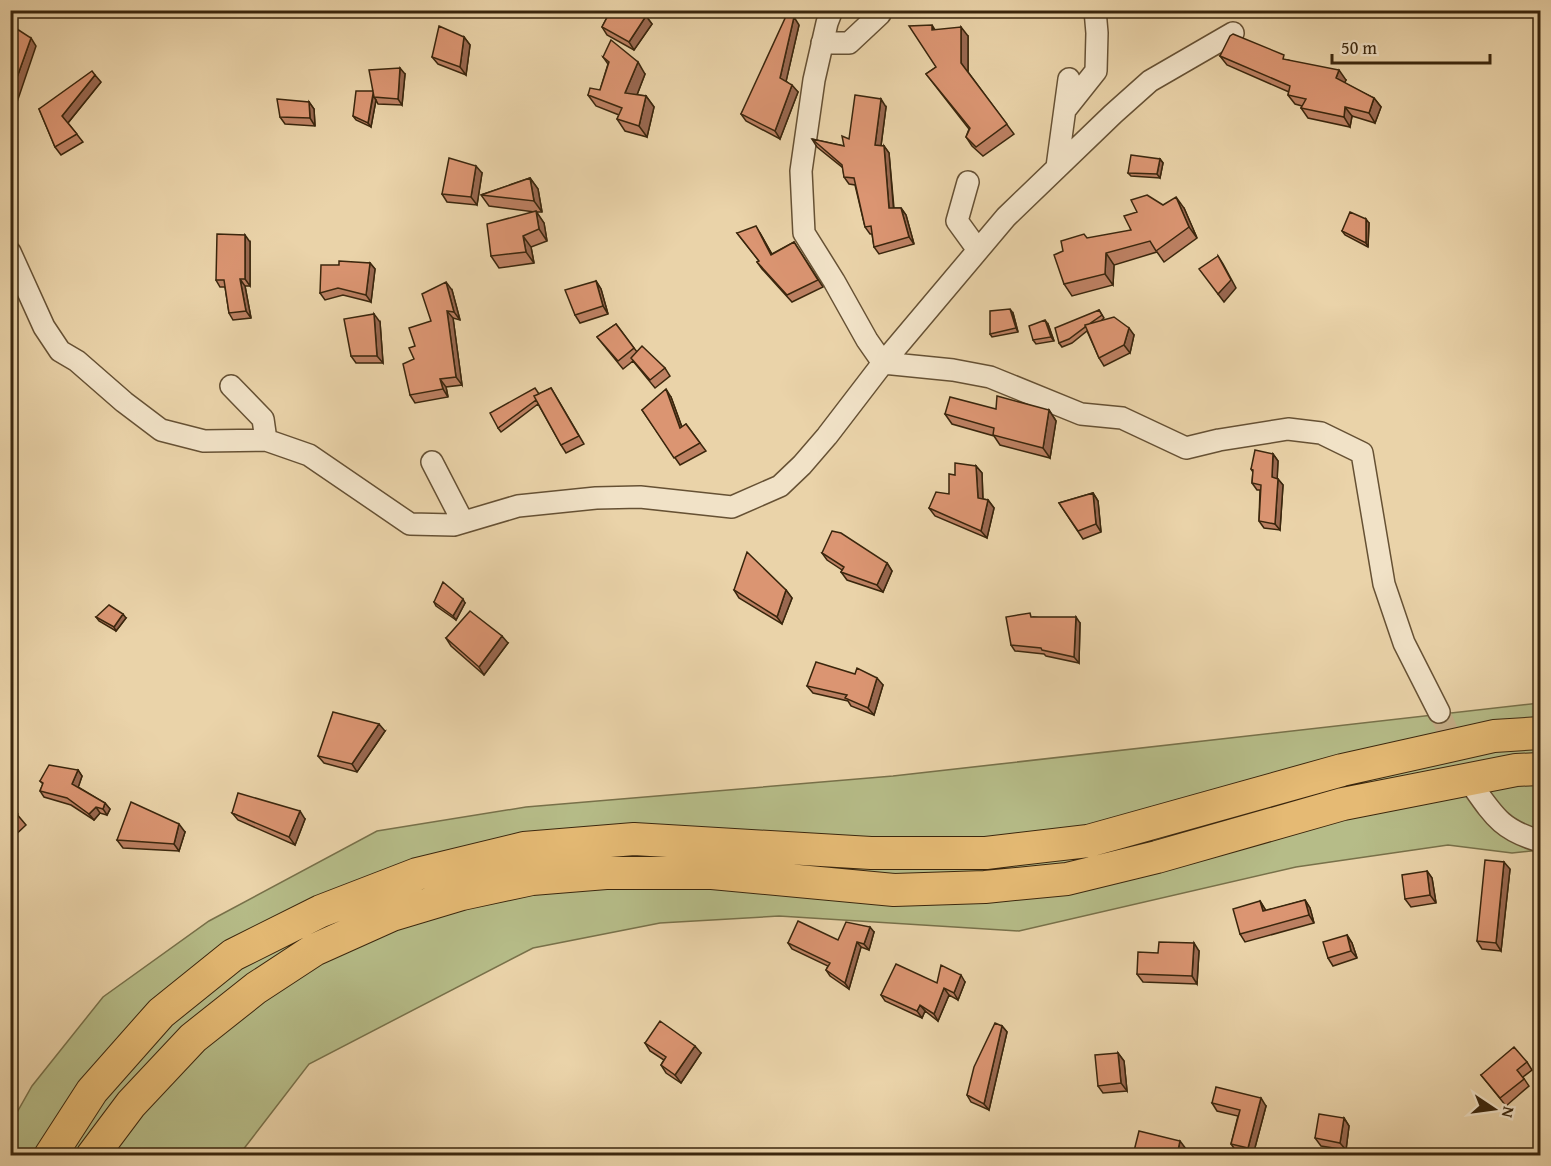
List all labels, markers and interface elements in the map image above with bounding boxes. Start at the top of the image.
scale bar [1332,27,1490,65]
text: 50 m [1341,34,1377,61]
north arrow [1464,1079,1524,1139]
text: N [1496,1104,1522,1121]

